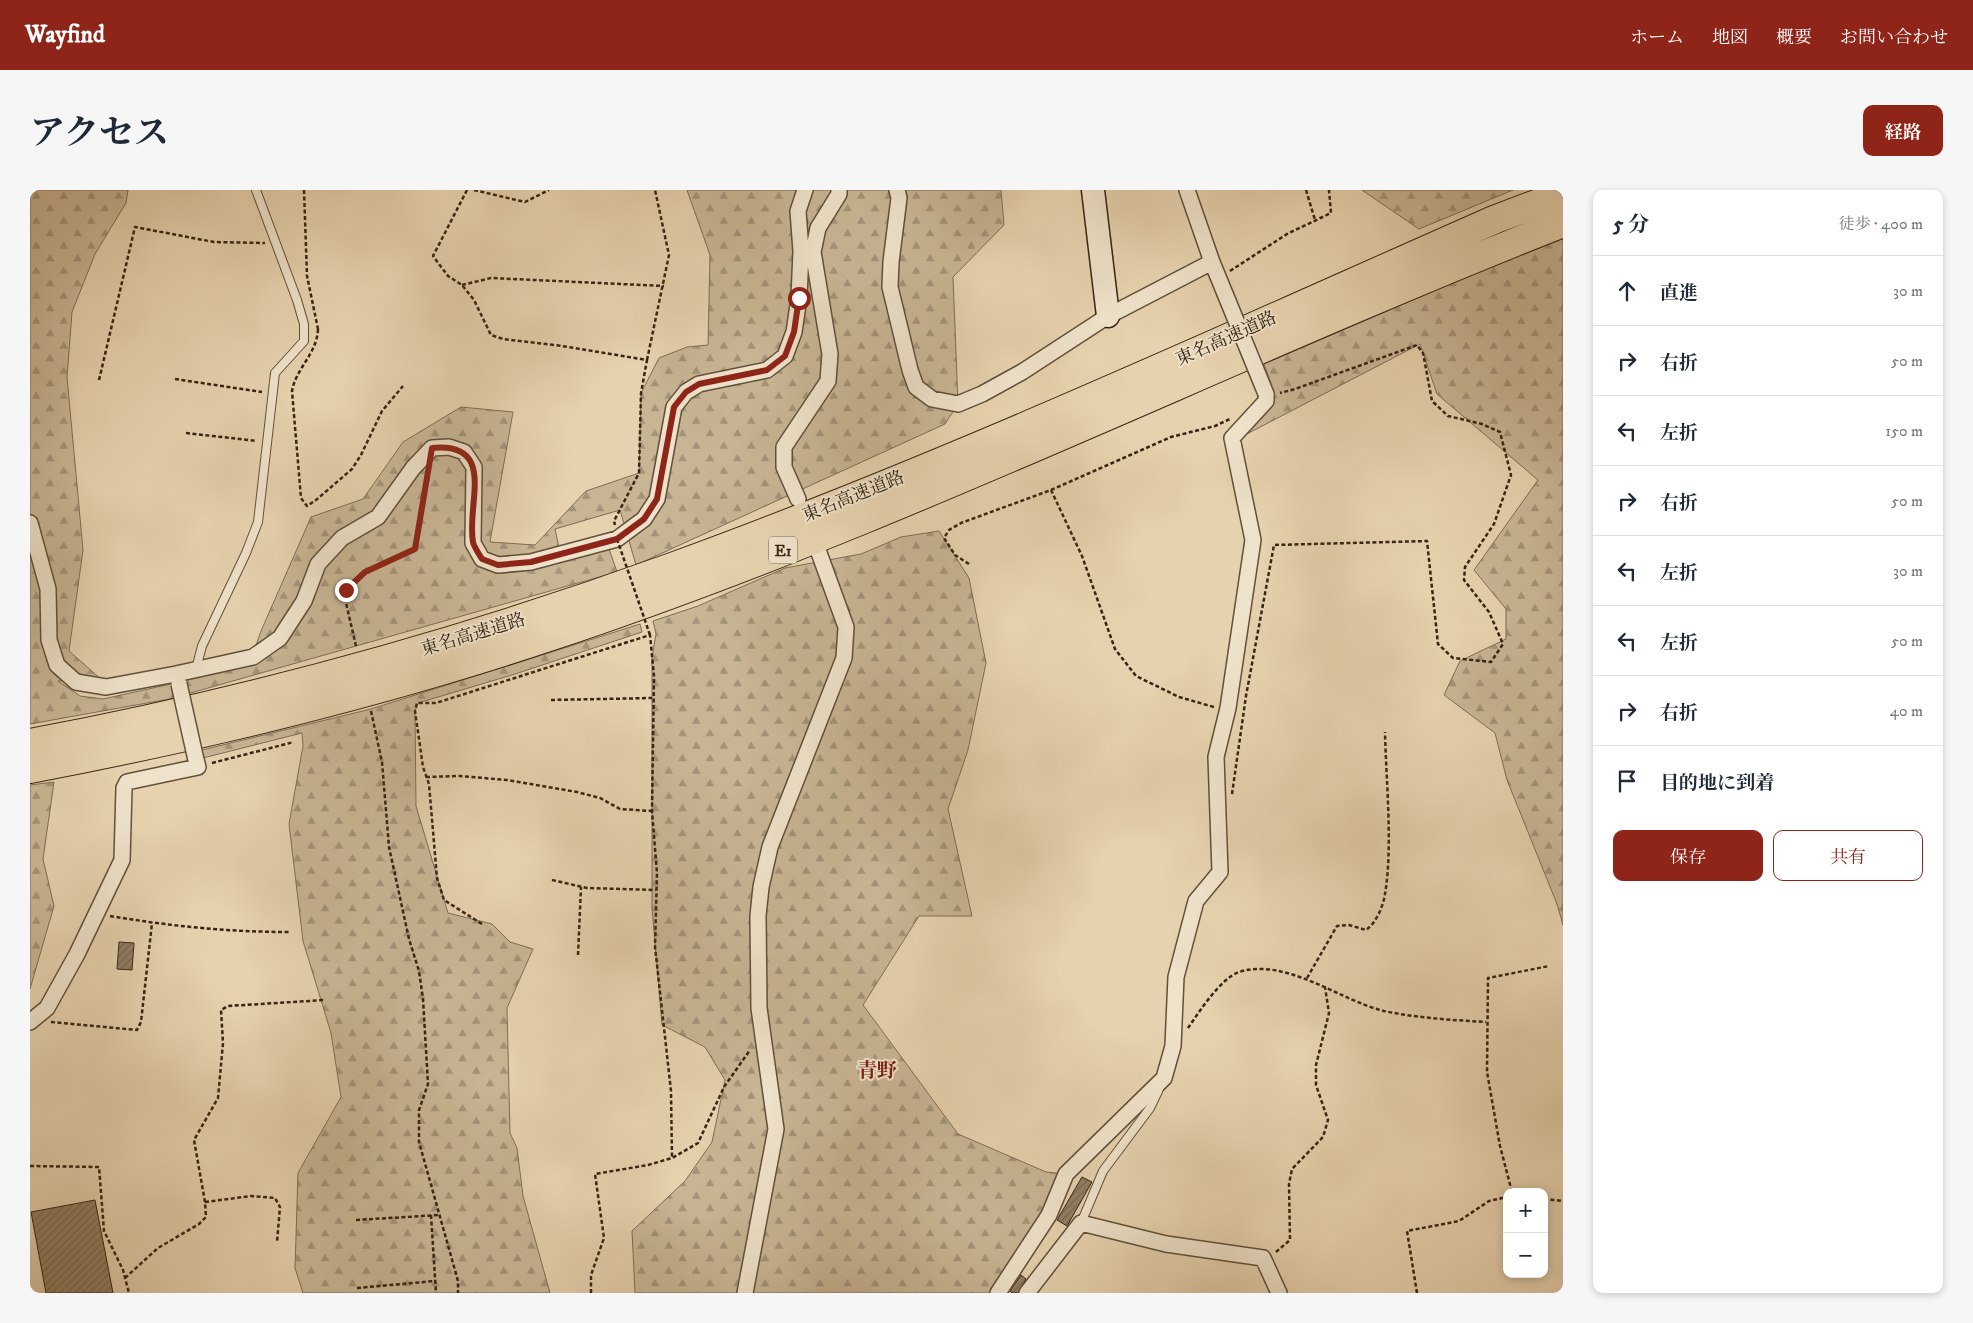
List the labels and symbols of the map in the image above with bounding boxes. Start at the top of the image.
route start [788,287,811,310]
street label: 東名高速道路 [1173,307,1280,371]
street label: 東名高速道路 [799,466,908,527]
road number: E1 [769,536,797,564]
route end [335,579,358,602]
street label: 東名高速道路 [418,609,528,661]
district label: 青野 [857,1059,897,1084]

